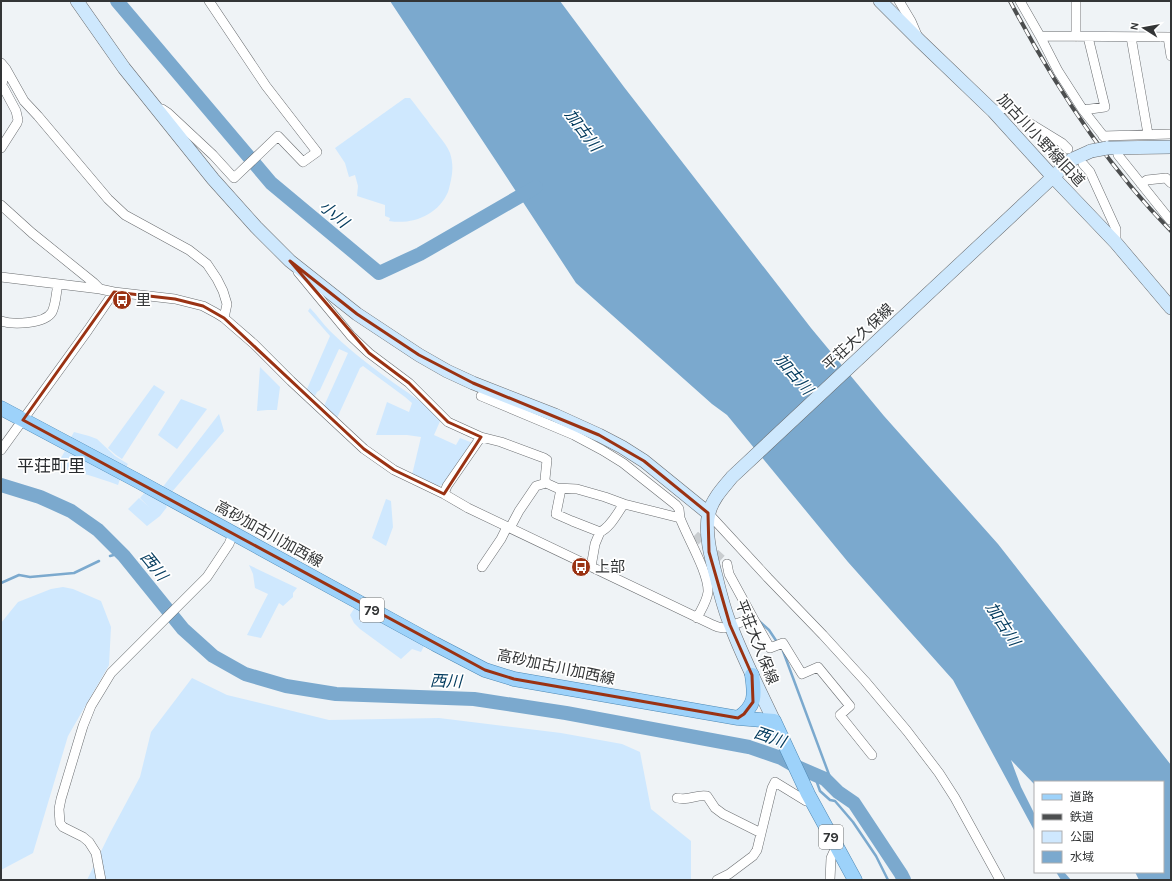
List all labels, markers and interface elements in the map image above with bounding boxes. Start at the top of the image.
north arrow [1124,8,1164,48]
text: N [1128,21,1142,31]
street label: 加古川小野線旧道 [993,90,1089,190]
water label: 加古川 [561,105,606,156]
water label: 小川 [316,196,354,233]
bus stop icon: 里 [111,289,133,311]
place label: 里 [136,291,151,309]
street label: 平荘大久保線 [819,300,897,374]
water label: 加古川 [771,350,818,400]
district label: 平荘町里 [17,456,85,476]
street label: 高砂加古川加西線 [212,497,326,571]
water label: 西川 [137,548,173,586]
bus stop icon: 上部 [570,556,592,578]
place label: 上部 [595,558,625,576]
street label: 平荘大久保線 [732,597,782,687]
road number: 79 [360,598,384,622]
water label: 加古川 [982,599,1025,651]
street label: 高砂加古川加西線 [495,646,617,688]
water label: 西川 [430,671,464,691]
water label: 西川 [752,723,790,752]
legend [1034,781,1164,873]
text: 道路 [1070,790,1094,804]
text: 鉄道 [1070,810,1094,824]
road number: 79 [819,825,843,849]
text: 公園 [1070,830,1094,844]
text: 水域 [1070,850,1094,864]

